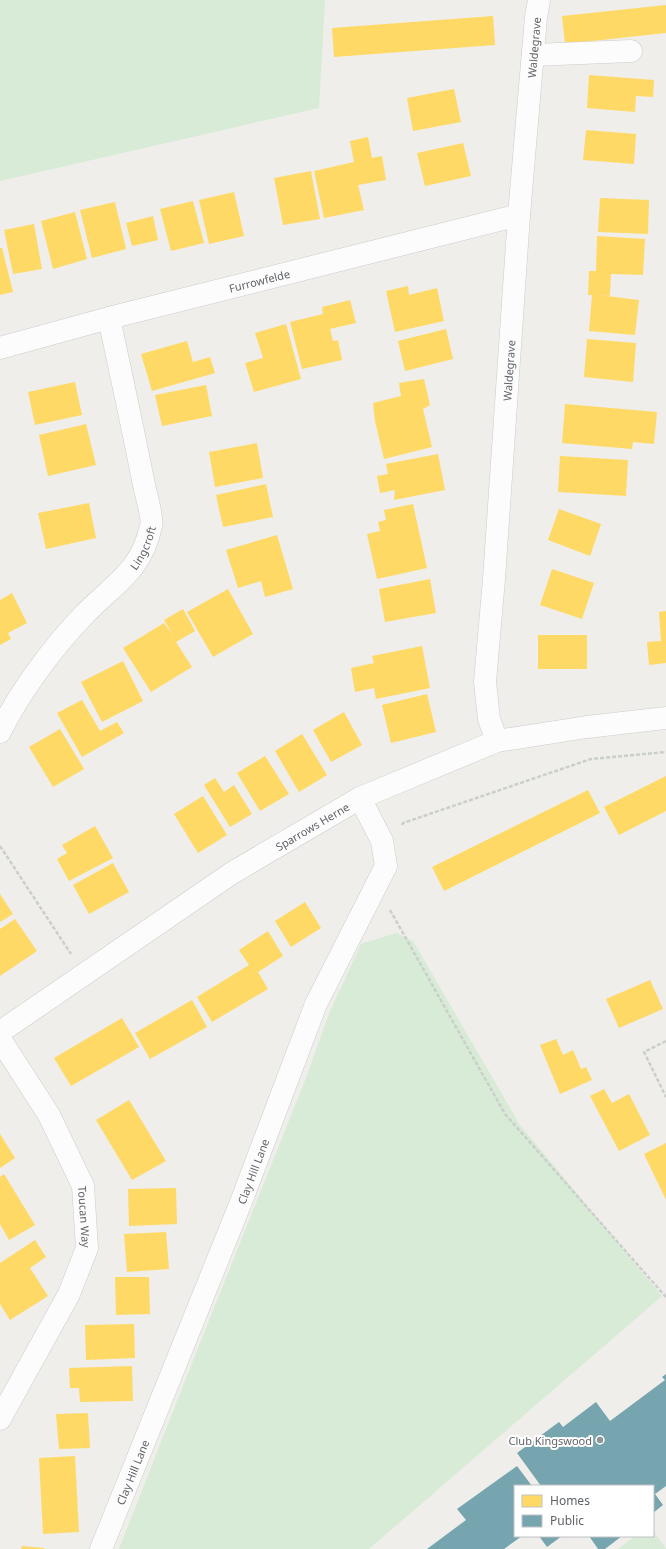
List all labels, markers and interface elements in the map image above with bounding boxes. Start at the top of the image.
street label: Waldegrave [523,16,543,79]
street label: Furrowfelde [227,265,291,295]
street label: Waldegrave [499,340,518,401]
street label: Lingcroft [126,524,158,572]
street label: Sparrows Herne [272,799,352,854]
street label: Clay Hill Lane [233,1136,272,1206]
street label: Toucan Way [76,1185,94,1248]
place label: Club Kingswood [509,1433,592,1448]
marker: Club Kingswood [595,1435,605,1445]
street label: Clay Hill Lane [112,1437,152,1507]
legend [514,1485,654,1537]
text: Homes [550,1492,590,1509]
text: Public [550,1512,584,1529]

